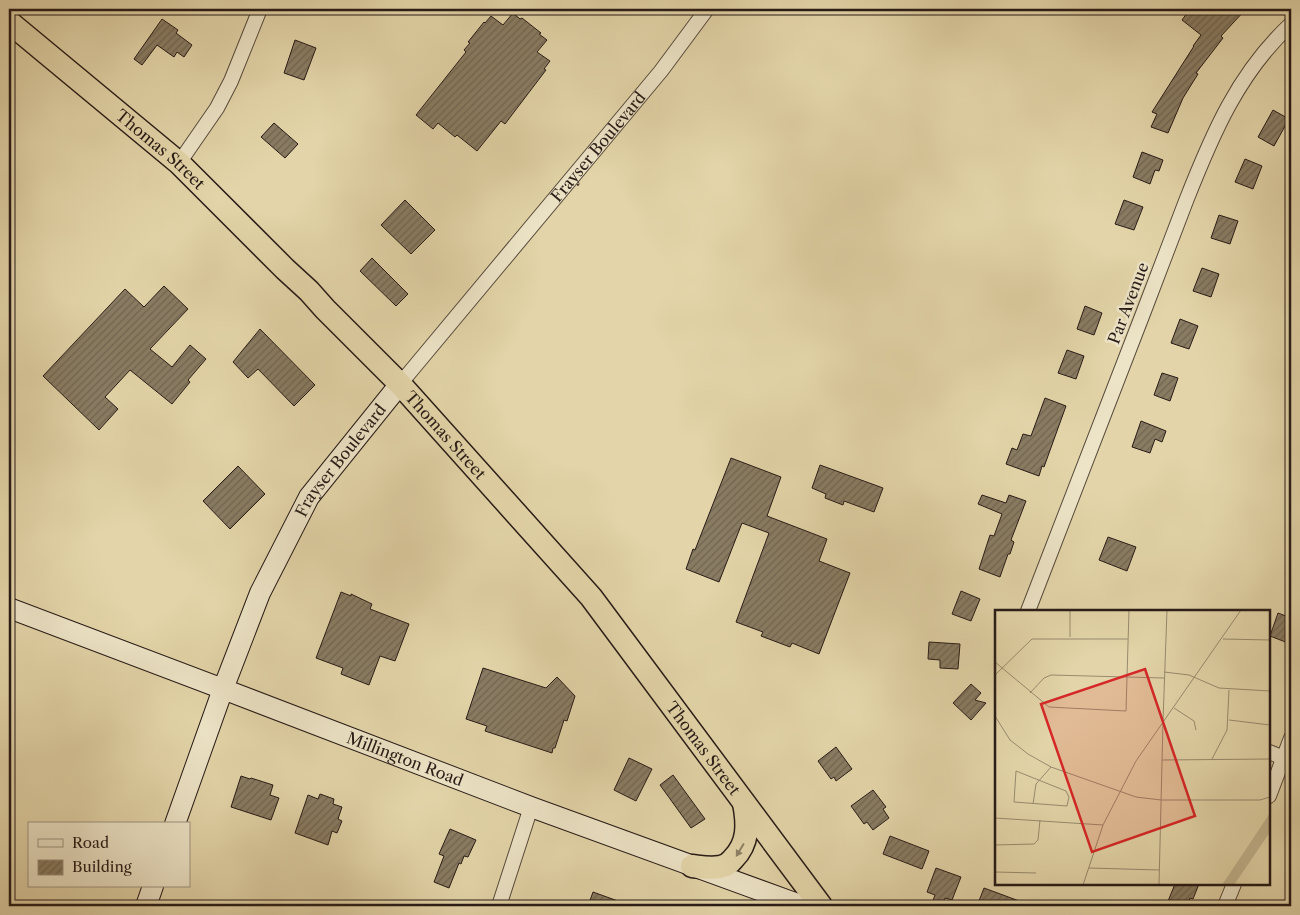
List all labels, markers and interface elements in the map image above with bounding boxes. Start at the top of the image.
street label: Frayser Boulevard [546,87,650,206]
street label: Thomas Street [112,105,210,194]
street label: Par Avenue [1103,259,1153,347]
street label: Thomas Street [401,387,491,484]
street label: Frayser Boulevard [291,400,390,520]
inset map [995,610,1270,885]
street label: Thomas Street [662,697,745,799]
street label: Millington Road [344,727,467,790]
legend [28,822,190,888]
text: Road [72,833,109,852]
one-way arrow [735,843,744,856]
text: Building [72,857,132,876]

